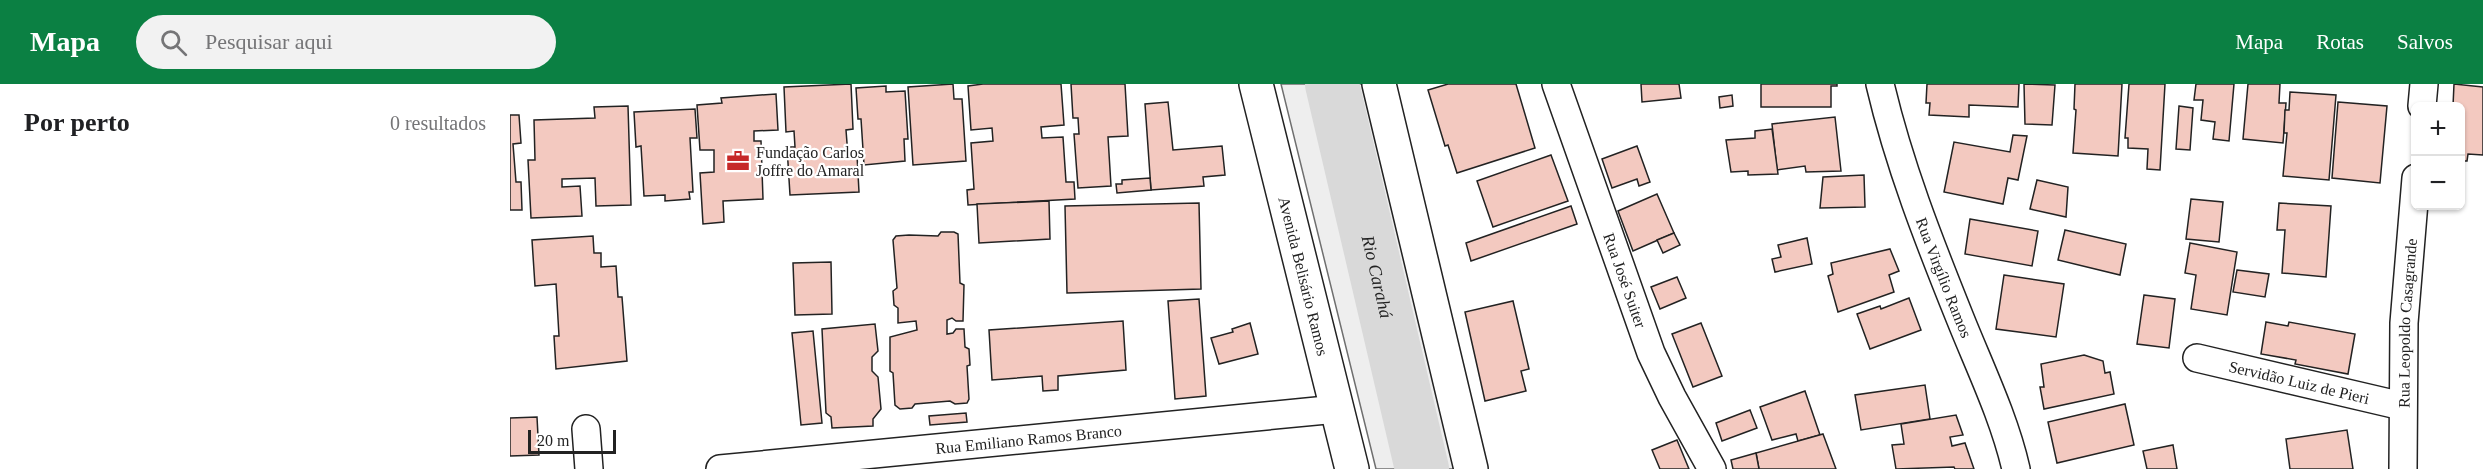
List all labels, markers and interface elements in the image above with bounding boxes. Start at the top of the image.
search box [136,15,556,69]
text: Mapa [30,26,100,57]
icon: search [157,26,190,59]
text: Pesquisar aqui [205,29,333,54]
text: Mapa [2235,30,2283,54]
text: Rotas [2316,30,2364,54]
text: Salvos [2397,30,2453,54]
map controls [2411,102,2465,210]
button: + [2411,102,2465,156]
text: Por perto [24,108,130,137]
text: 0 resultados [390,112,486,134]
place label: Fundação Carlos Joffre do Amaral [756,144,865,179]
office icon: Fundação Carlos Joffre do Amaral [725,148,751,174]
button: − [2411,156,2465,210]
street label: Avenida Belisário Ramos [1275,195,1331,358]
street label: Rua Virgílio Ramos [1913,215,1975,340]
street label: Rua José Suiter [1600,231,1650,331]
water label: Rio Carahá [1357,232,1396,320]
street label: Rua Leopoldo Casagrande [2395,238,2420,408]
street label: Servidão Luiz de Pieri [2227,358,2372,407]
street label: Rua Emiliano Ramos Branco [935,422,1123,457]
scale bar [528,427,616,454]
text: 20 m [537,432,569,449]

